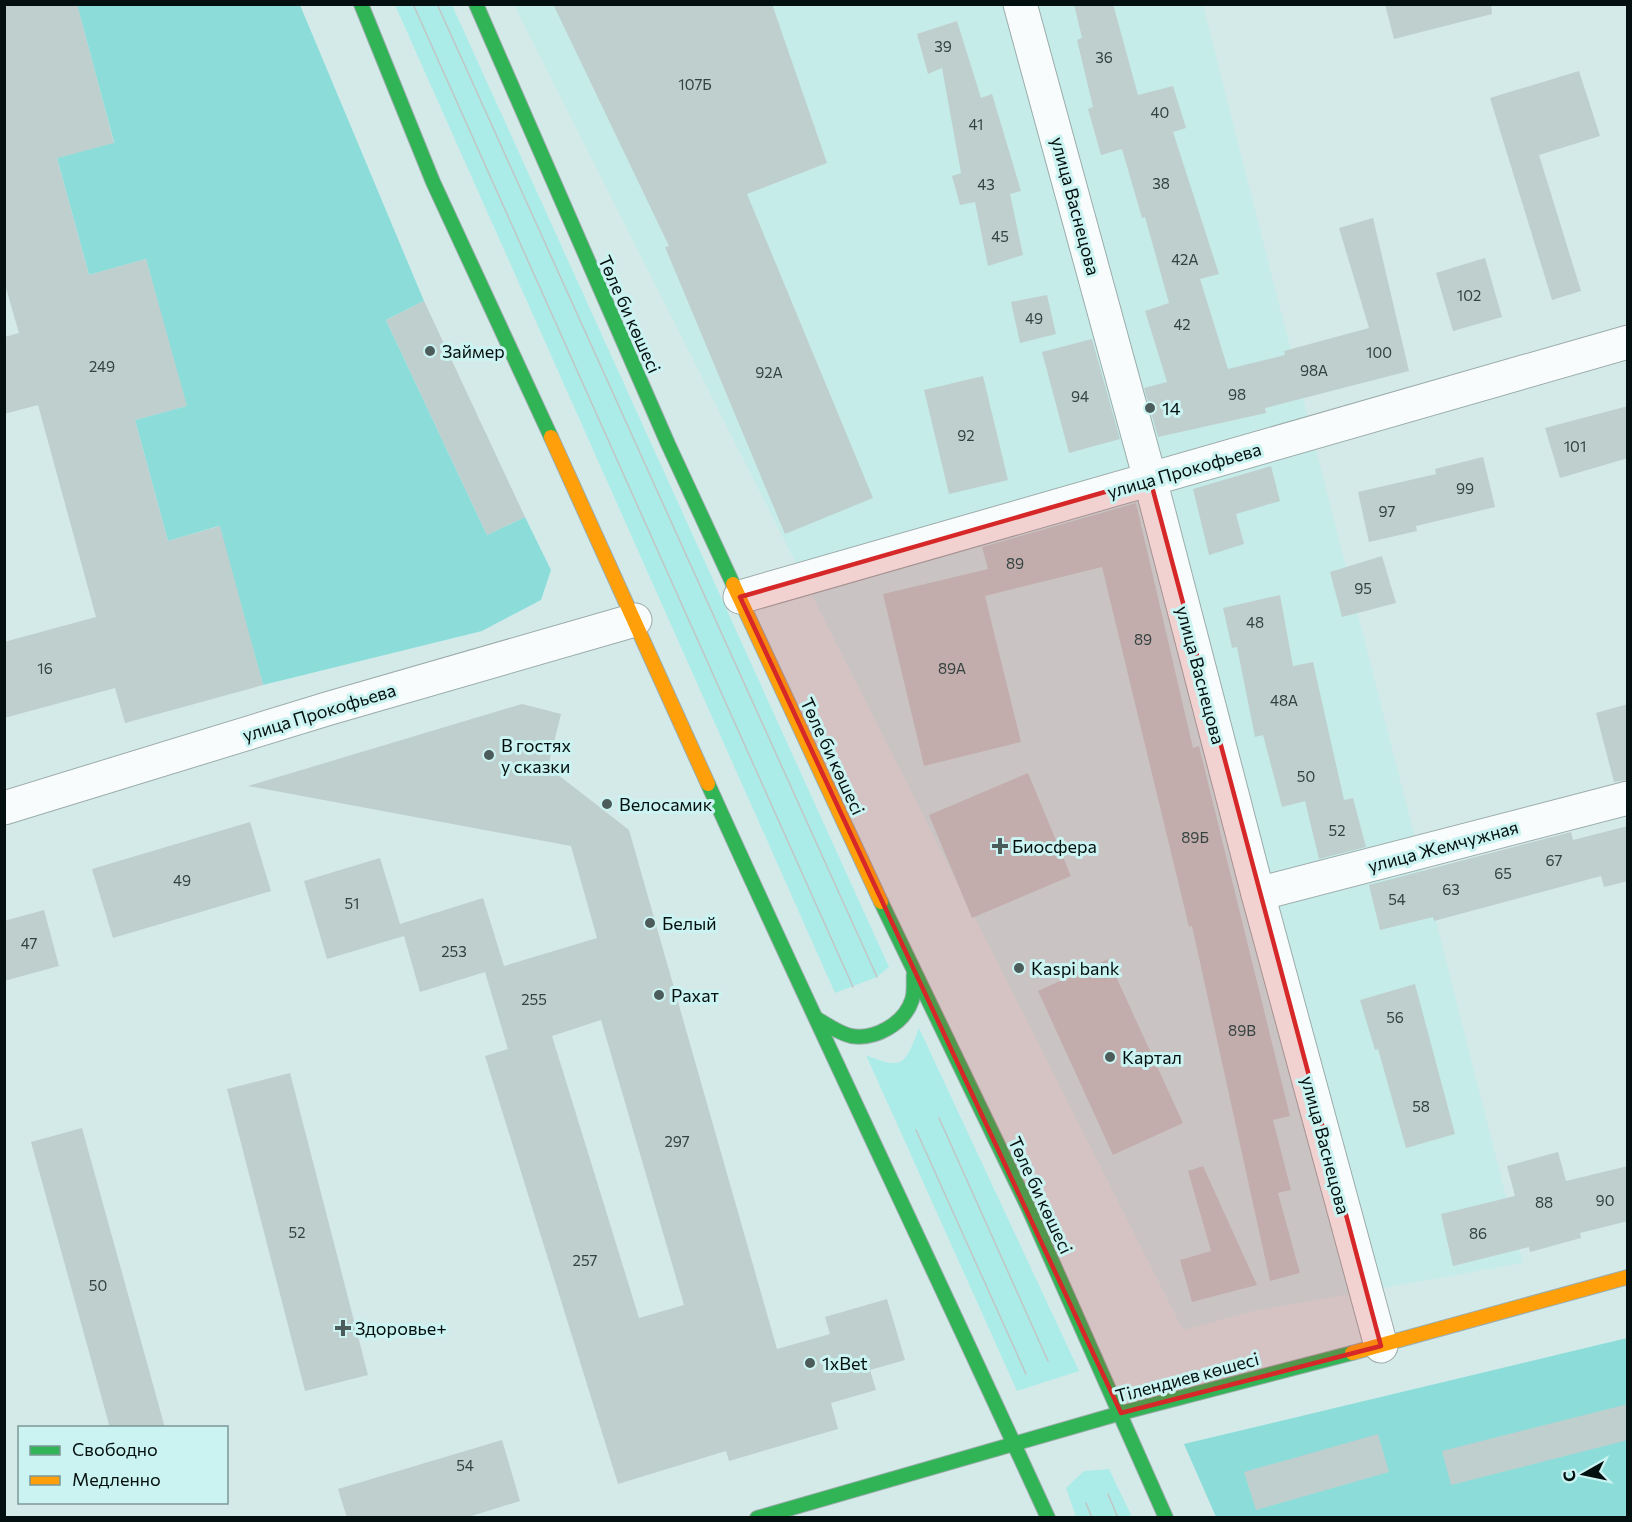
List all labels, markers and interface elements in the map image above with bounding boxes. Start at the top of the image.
house number: 39 [934,37,952,55]
house number: 36 [1095,48,1113,66]
house number: 107Б [678,75,712,93]
house number: 40 [1151,103,1169,121]
house number: 41 [969,115,983,133]
street label: улица Васнецова [1047,134,1105,278]
house number: 38 [1152,174,1170,192]
house number: 43 [977,175,995,193]
house number: 45 [991,227,1009,245]
house number: 42А [1171,250,1199,268]
street label: Төле би көшесі [594,252,666,376]
house number: 102 [1457,286,1481,304]
house number: 49 [1025,309,1043,327]
house number: 42 [1173,315,1191,333]
place label: Займер [442,340,505,362]
house number: 100 [1366,343,1392,361]
marker: Займер [423,344,437,358]
house number: 249 [89,357,115,375]
house number: 98А [1300,361,1328,379]
house number: 92А [755,363,783,381]
house number: 98 [1228,385,1246,403]
house number: 94 [1071,387,1089,405]
place label: 14 [1162,397,1181,419]
marker: 14 [1143,401,1157,415]
house number: 92 [957,426,975,444]
street label: улица Прокофьева [1104,437,1264,503]
house number: 101 [1564,437,1586,455]
house number: 99 [1456,479,1474,497]
house number: 97 [1379,502,1396,520]
house number: 89 [1006,554,1024,572]
house number: 95 [1354,579,1372,597]
street label: улица Васнецова [1172,603,1230,747]
house number: 48 [1246,613,1264,631]
house number: 89 [1134,630,1152,648]
house number: 16 [37,659,53,677]
house number: 89А [938,659,966,677]
street label: улица Прокофьева [240,678,398,746]
house number: 48А [1270,691,1298,709]
street label: Төле би көшесі [796,694,870,818]
place label: В гостях у сказки [501,734,571,777]
marker: В гостях у сказки [482,748,496,762]
house number: 50 [1297,767,1315,785]
place label: Велосамик [619,793,713,815]
marker: Велосамик [600,797,614,811]
street label: улица Жемчужная [1365,815,1521,877]
house number: 52 [1329,821,1345,839]
house number: 89Б [1181,828,1209,846]
place label: Биосфера [1012,835,1097,857]
marker: Биосфера [993,839,1007,853]
house number: 67 [1546,851,1563,869]
house number: 65 [1494,864,1512,882]
house number: 49 [173,871,191,889]
house number: 63 [1442,880,1460,898]
house number: 54 [1388,890,1406,908]
house number: 51 [344,894,360,912]
place label: Белый [662,912,717,934]
marker: Белый [643,916,657,930]
house number: 47 [21,934,37,952]
house number: 253 [441,942,467,960]
place label: Kaspi bank [1031,957,1120,979]
marker: Kaspi bank [1012,961,1026,975]
place label: Рахат [671,984,720,1006]
marker: Рахат [652,988,666,1002]
house number: 255 [521,990,547,1008]
house number: 56 [1386,1008,1404,1026]
house number: 89В [1228,1021,1256,1039]
place label: Картал [1122,1046,1182,1068]
marker: Картал [1103,1050,1117,1064]
street label: улица Васнецова [1297,1073,1355,1217]
house number: 58 [1412,1097,1430,1115]
house number: 297 [664,1132,690,1150]
street label: Төле би көшесі [1004,1133,1078,1257]
house number: 90 [1596,1191,1614,1209]
house number: 88 [1535,1193,1553,1211]
house number: 52 [289,1223,305,1241]
house number: 86 [1469,1224,1487,1242]
house number: 257 [573,1251,598,1269]
house number: 50 [89,1276,107,1294]
place label: Здоровье+ [355,1317,447,1339]
marker: Здоровье+ [336,1321,350,1335]
street label: Тілендиев көшесі [1113,1347,1261,1407]
place label: 1xBet [822,1352,868,1374]
marker: 1xBet [803,1356,817,1370]
legend [18,1426,228,1504]
text: Свободно [72,1438,158,1460]
north arrow [1554,1444,1614,1504]
house number: 54 [456,1456,474,1474]
text: Медленно [72,1468,161,1490]
text: С [1558,1469,1579,1483]

